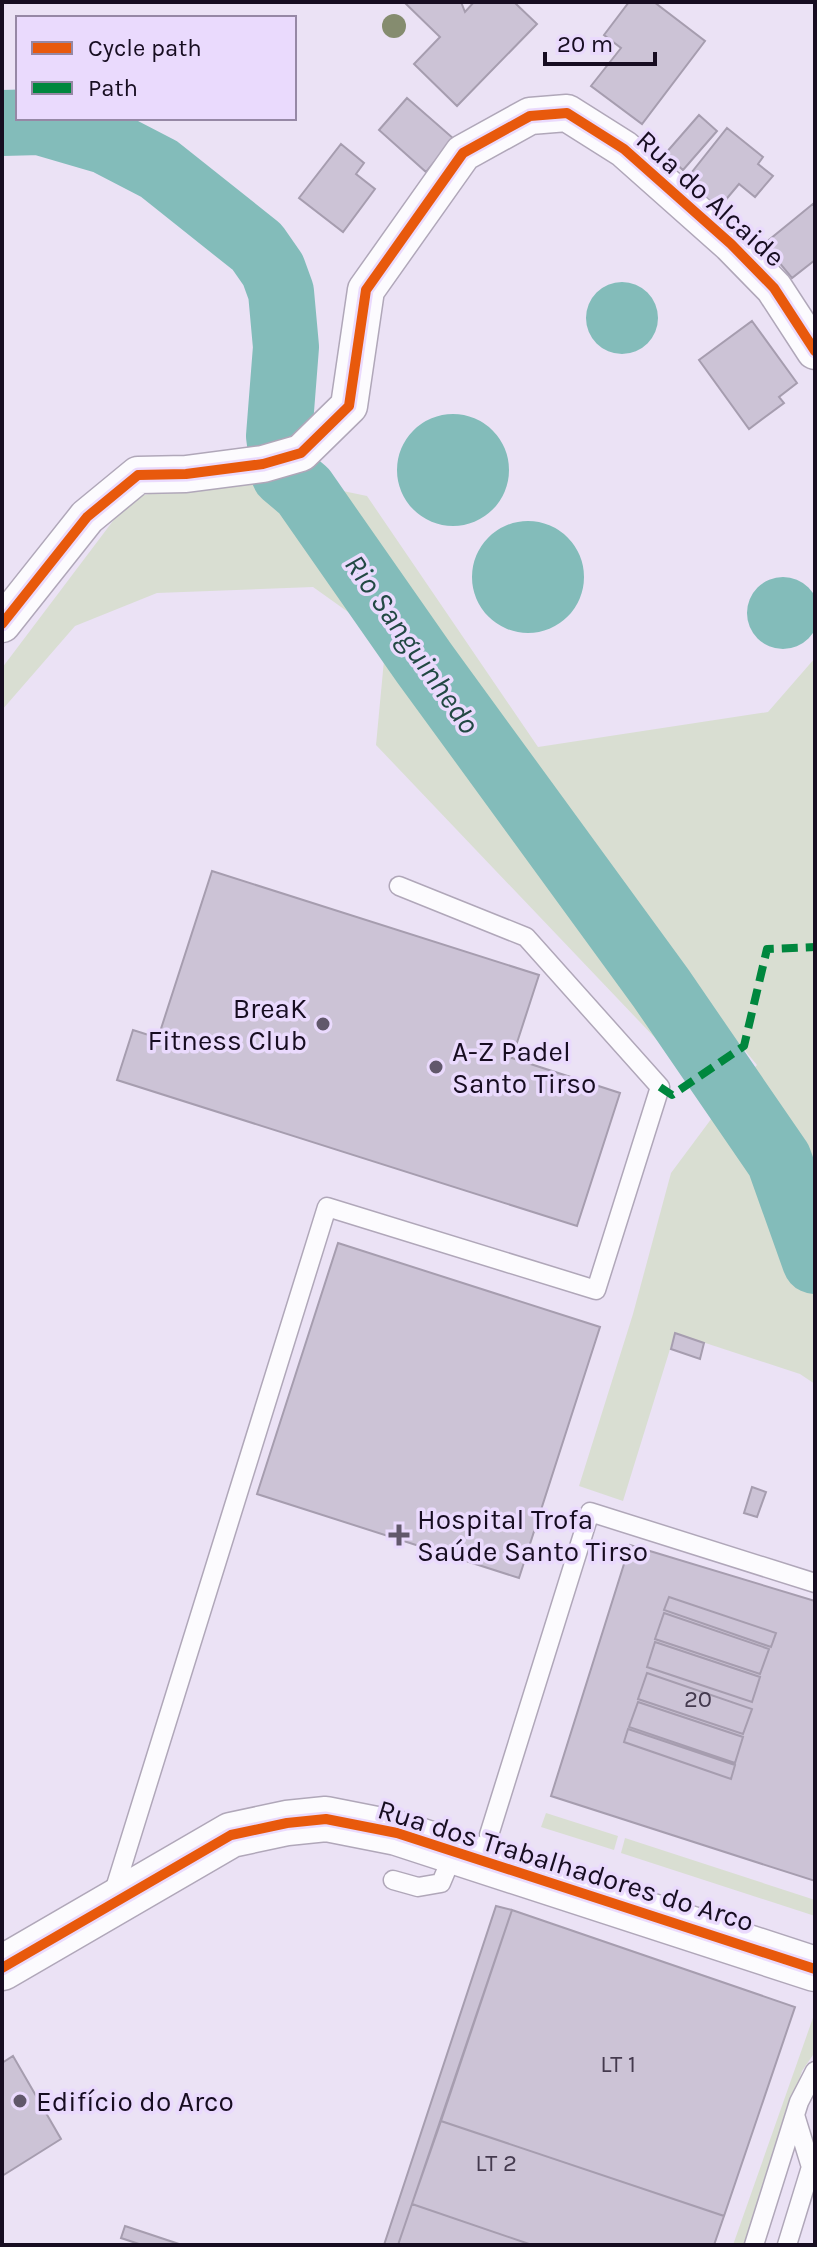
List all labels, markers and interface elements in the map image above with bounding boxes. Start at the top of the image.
legend [16,16,296,120]
scale bar [545,16,655,66]
text: 20 m [557,30,613,58]
text: Cycle path [88,34,202,62]
text: Path [88,74,138,102]
street label: Rua do Alcaide [630,123,791,273]
water label: Rio Sanguinhedo [337,547,487,741]
place label: BreaK Fitness Club [148,992,307,1057]
marker: BreaK Fitness Club [314,1015,332,1033]
place label: A-Z Padel Santo Tirso [452,1035,596,1100]
marker: A-Z Padel Santo Tirso [427,1058,445,1076]
place label: Hospital Trofa Saúde Santo Tirso [417,1503,648,1568]
marker: Hospital Trofa Saúde Santo Tirso [388,1524,410,1546]
house number: 20 [684,1685,712,1713]
street label: Rua dos Trabalhadores do Arco [374,1792,758,1938]
house number: LT 1 [600,2050,636,2078]
place label: Edifício do Arco [36,2085,234,2118]
marker: Edifício do Arco [11,2092,29,2110]
house number: LT 2 [475,2149,517,2177]

